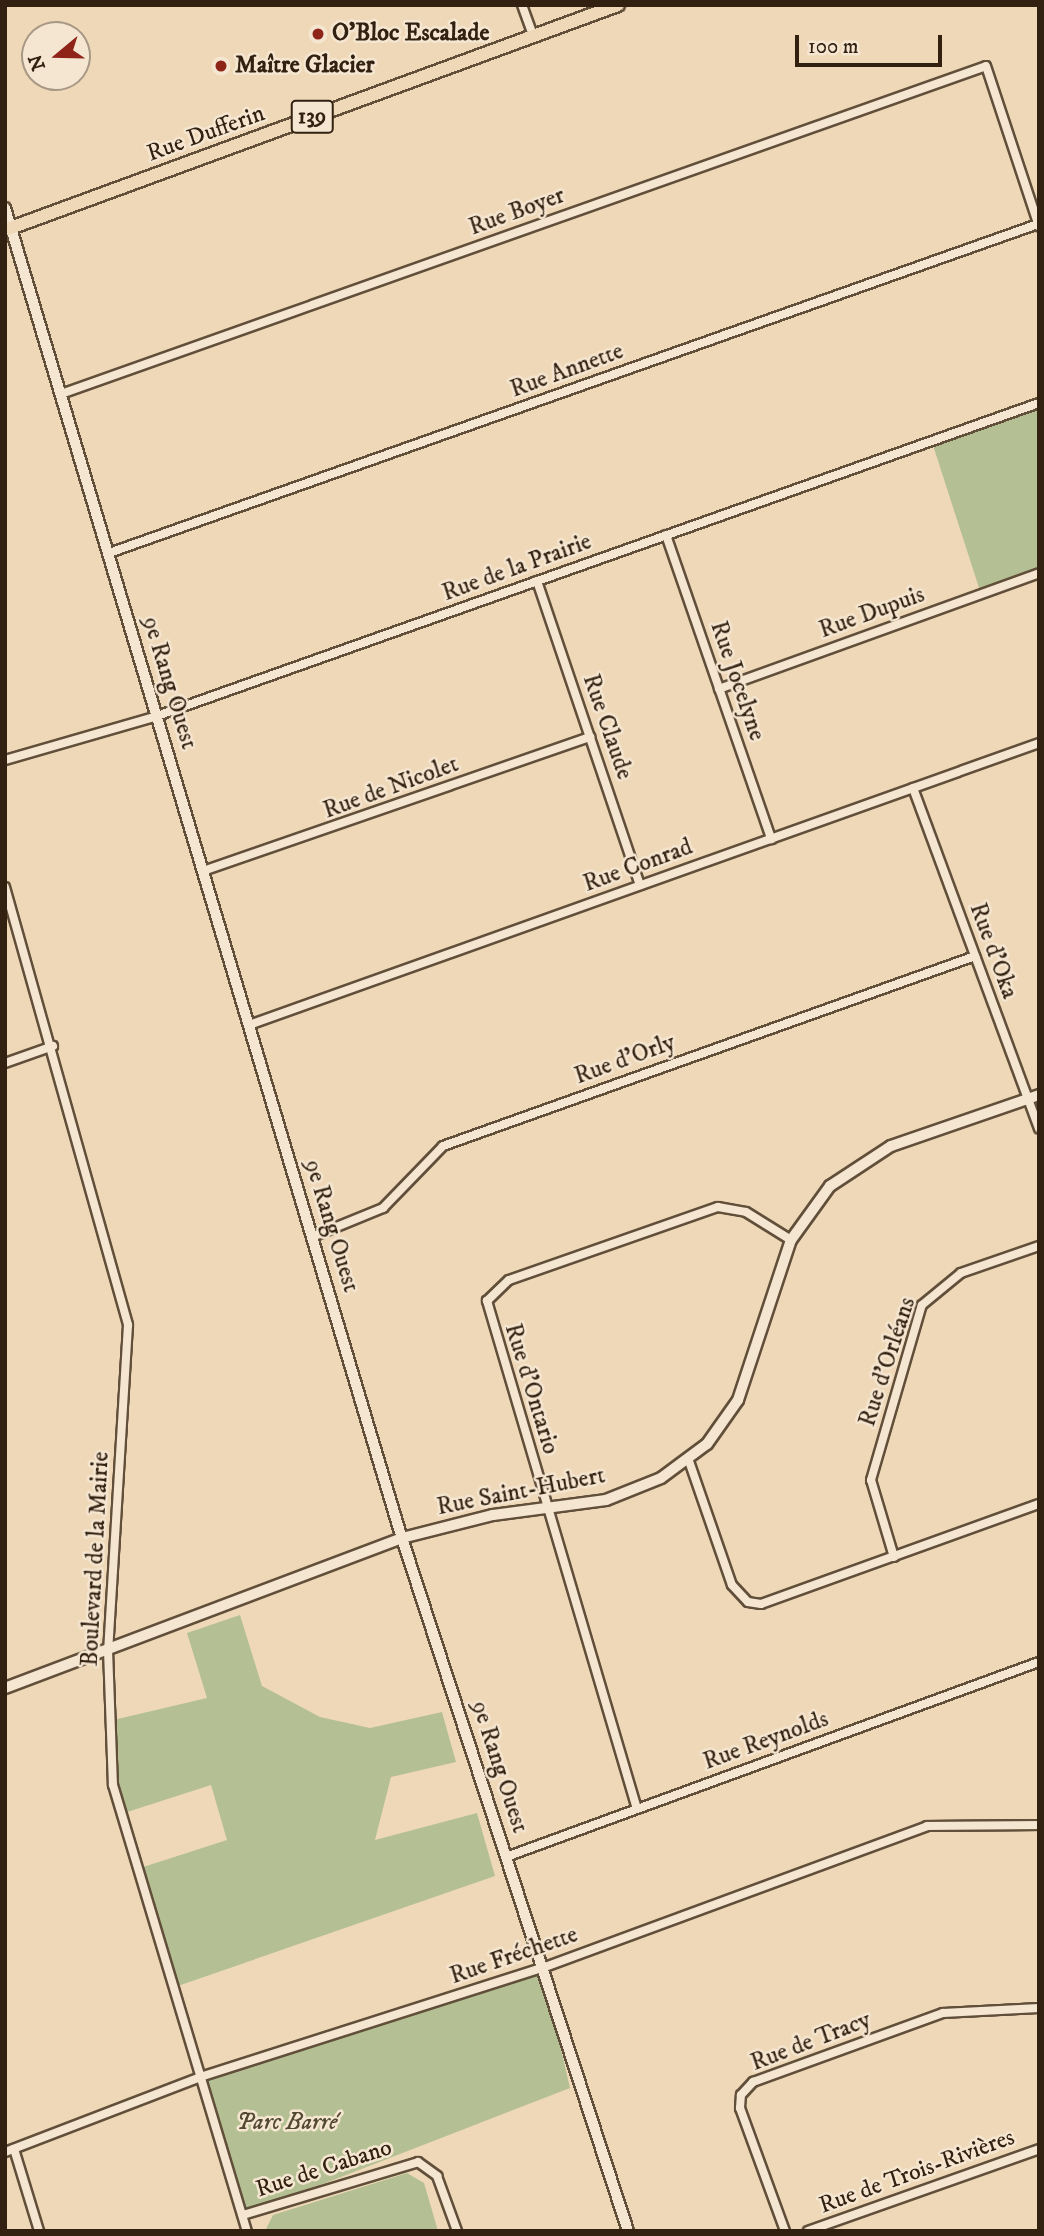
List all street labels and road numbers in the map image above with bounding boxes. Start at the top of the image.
road number: 139 [289,98,335,136]
street label: Rue Dufferin [143,99,269,169]
street label: Rue Boyer [465,181,569,243]
street label: Rue Annette [507,337,627,405]
street label: Rue de la Prairie [439,528,595,608]
street label: Rue Dupuis [815,581,929,645]
street label: 9e Rang Ouest [135,613,203,753]
street label: Rue Jocelyne [703,618,771,744]
street label: Rue Claude [576,671,638,783]
street label: Rue de Nicolet [320,750,462,826]
street label: Rue Conrad [580,833,696,899]
street label: Rue d'Oka [962,899,1024,1003]
street label: Rue d'Orly [571,1029,679,1091]
street label: 9e Rang Ouest [297,1156,365,1296]
street label: Rue d'Orléans [854,1294,922,1430]
street label: Rue d'Ontario [498,1320,564,1458]
street label: Boulevard de la Mairie [76,1451,116,1667]
street label: Rue Saint-Hubert [435,1462,607,1522]
street label: 9e Rang Ouest [464,1697,534,1837]
street label: Rue Reynolds [700,1705,832,1777]
street label: Rue Fréchette [446,1921,582,1991]
street label: Rue de Tracy [747,2006,875,2078]
street label: Rue de Trois-Rivières [815,2123,1019,2221]
street label: Rue de Cabano [252,2133,396,2205]

